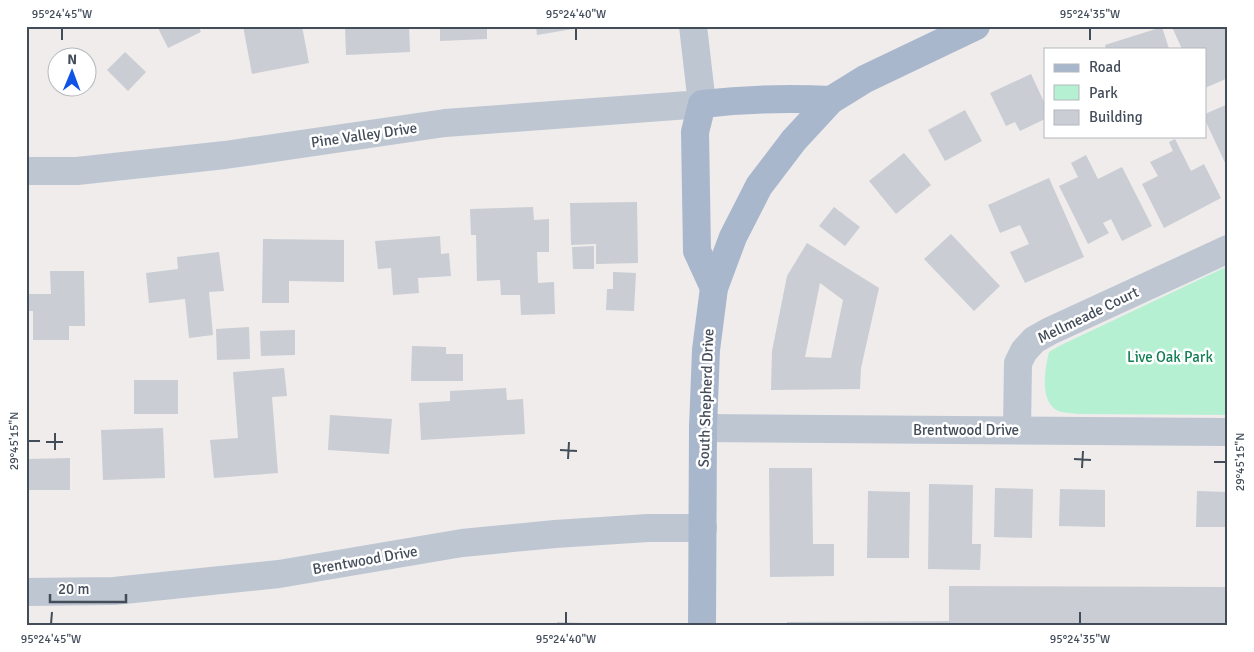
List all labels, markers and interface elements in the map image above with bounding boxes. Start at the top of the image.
text: 95°24'45"W [32,7,92,22]
text: 95°24'40"W [546,7,606,22]
text: 95°24'35"W [1060,7,1120,22]
north arrow [48,48,98,98]
legend [1044,48,1206,138]
text: N [67,51,77,68]
text: Road [1089,58,1121,76]
text: Park [1089,84,1118,102]
text: Building [1089,108,1143,126]
street label: Pine Valley Drive [310,119,418,151]
street label: Mellmeade Court [1035,283,1141,347]
street label: South Shepherd Drive [695,328,717,468]
park label: Live Oak Park [1127,348,1213,366]
text: 29°45'15"N [7,412,22,470]
street label: Brentwood Drive [913,421,1019,439]
text: 29°45'15"N [1233,433,1248,491]
street label: Brentwood Drive [311,542,419,578]
scale bar [50,572,126,604]
text: 20 m [58,580,89,598]
text: 95°24'45"W [21,632,81,647]
text: 95°24'40"W [536,632,596,647]
text: 95°24'35"W [1050,632,1110,647]

